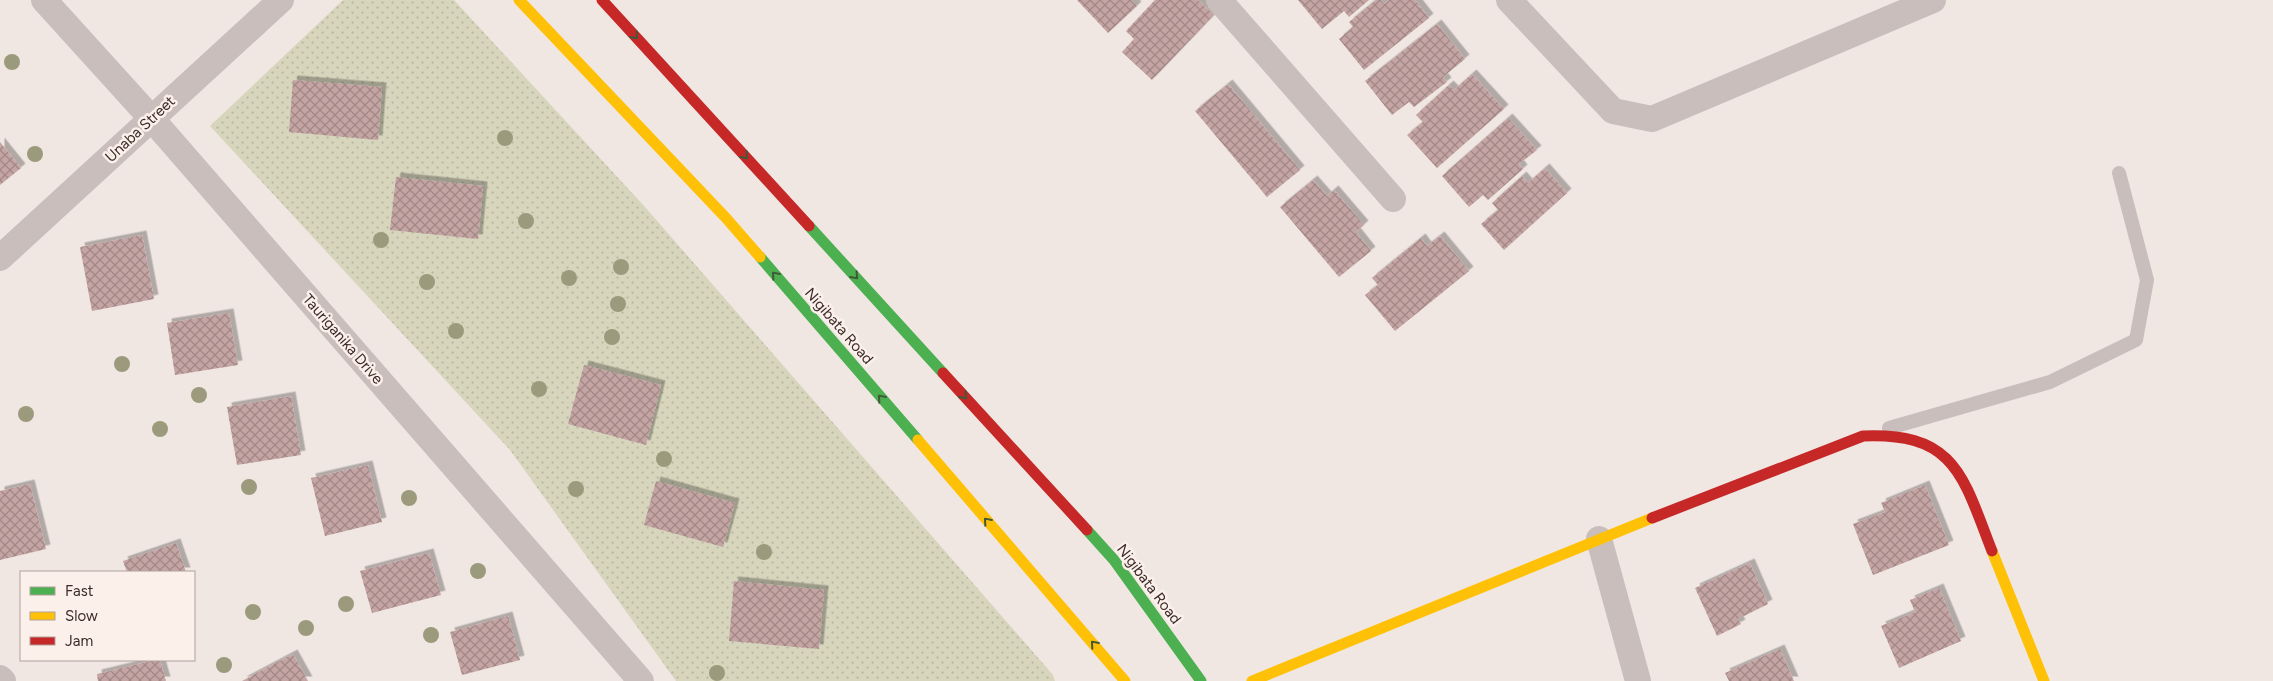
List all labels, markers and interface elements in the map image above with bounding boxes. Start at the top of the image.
one-way arrow [629,30,638,39]
street label: Unaba Street [101,92,179,166]
one-way arrow [739,150,748,159]
one-way arrow [849,270,858,279]
one-way arrow [772,272,781,281]
street label: Nigibata Road [801,284,877,368]
street label: Tauriganika Drive [299,290,387,388]
one-way arrow [958,390,967,399]
one-way arrow [879,395,887,404]
one-way arrow [985,518,993,527]
street label: Nigibata Road [1113,541,1185,627]
legend [20,571,195,661]
text: Fast [65,582,94,600]
text: Slow [65,607,98,625]
text: Jam [65,632,93,650]
one-way arrow [1091,641,1099,650]

